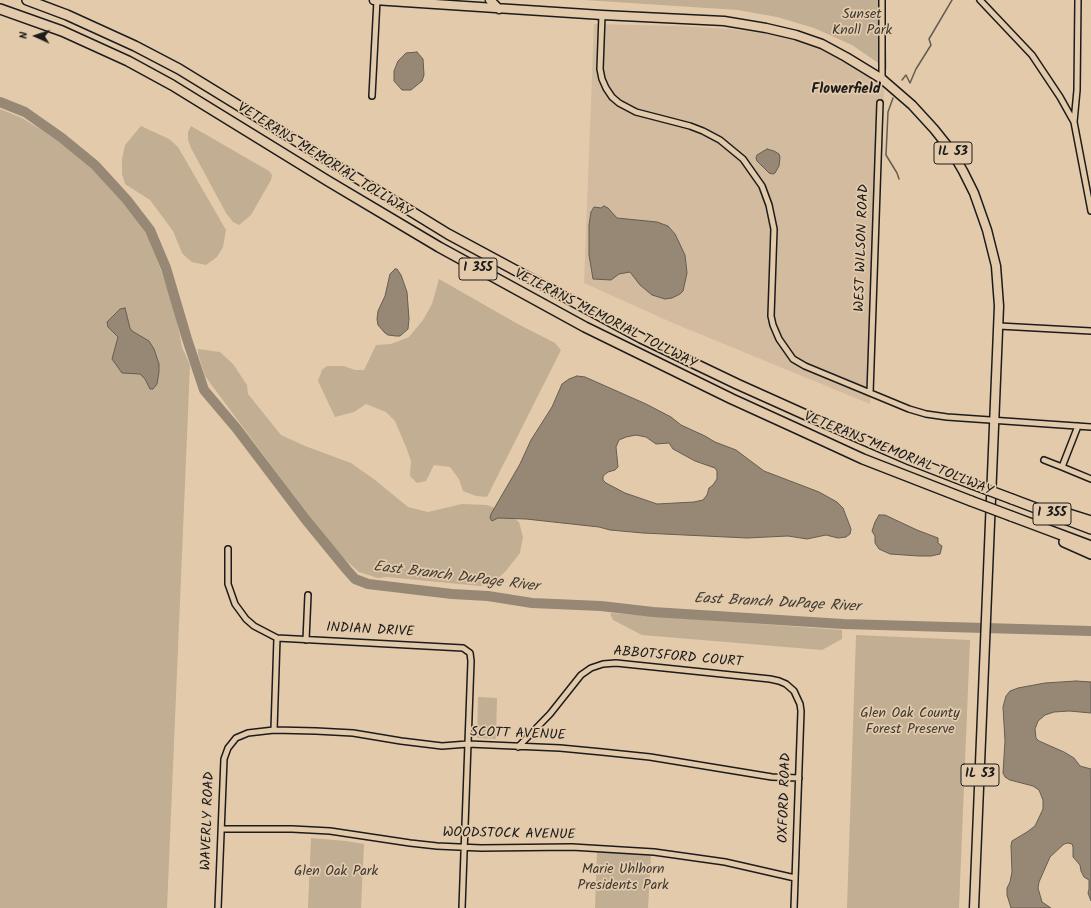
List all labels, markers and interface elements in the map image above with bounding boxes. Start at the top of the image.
park label: Sunset Knoll Park [832,8,892,40]
north arrow [16,16,56,56]
text: N [15,31,33,39]
district label: Flowerfield [811,81,881,99]
street label: VETERANS MEMORIAL TOLLWAY [234,100,414,222]
road number: IL 53 [934,142,972,164]
street label: WEST WILSON ROAD [852,184,874,312]
road number: I 355 [459,258,497,280]
street label: VETERANS MEMORIAL TOLLWAY [511,267,699,373]
street label: VETERANS MEMORIAL TOLLWAY [801,409,995,501]
road number: I 355 [1033,503,1071,525]
water label: East Branch DuPage River [372,559,540,597]
water label: East Branch DuPage River [693,591,861,617]
street label: INDIAN DRIVE [326,620,414,642]
street label: ABBOTSFORD COURT [613,644,743,672]
park label: Glen Oak County Forest Preserve [860,707,960,740]
street label: SCOTT AVENUE [470,725,566,745]
street label: OXFORD ROAD [776,753,796,843]
road number: IL 53 [961,764,999,786]
street label: WAVERLY ROAD [199,771,219,871]
street label: WOODSTOCK AVENUE [442,825,576,845]
park label: Marie Uhlhorn Presidents Park [578,863,668,896]
park label: Glen Oak Park [294,865,378,881]

